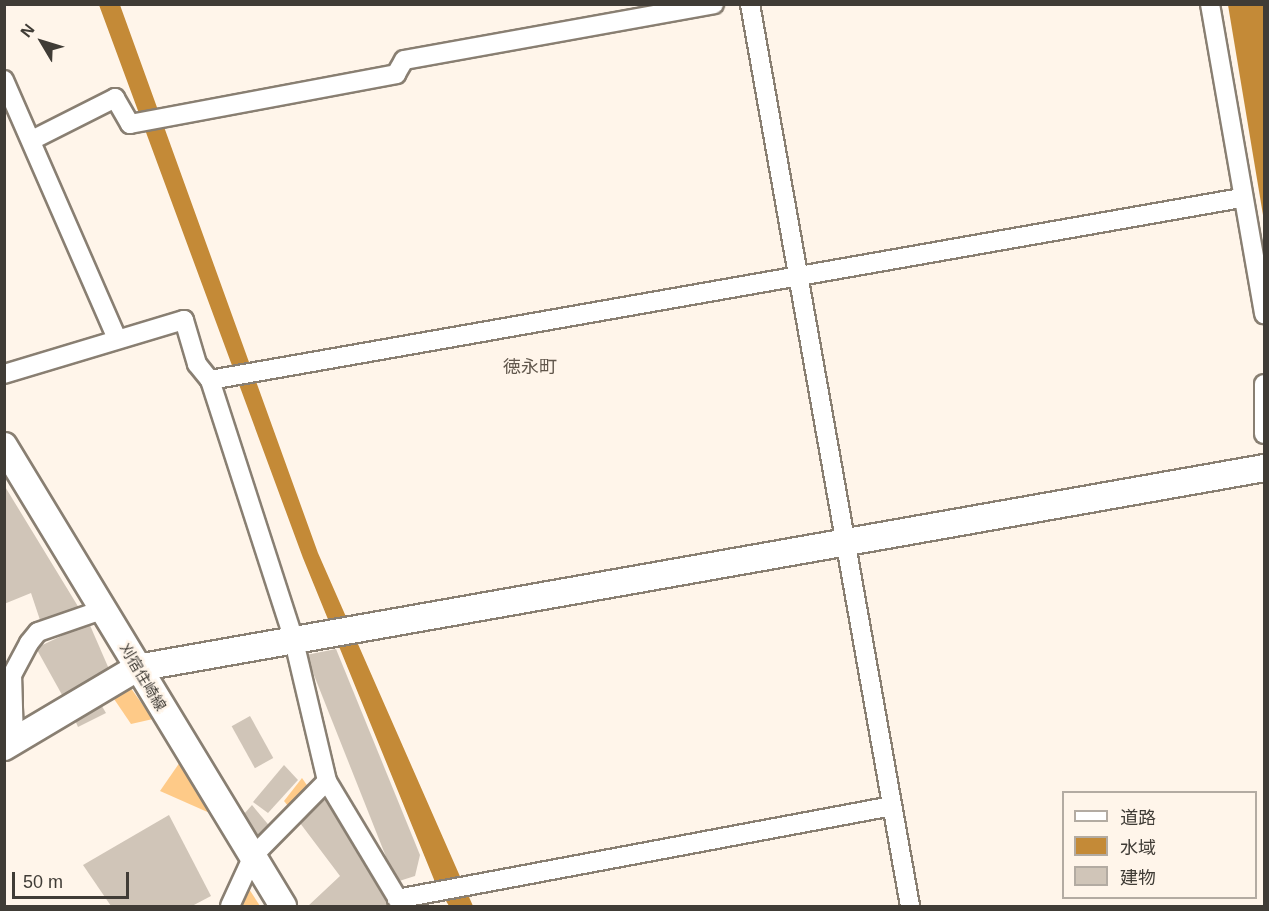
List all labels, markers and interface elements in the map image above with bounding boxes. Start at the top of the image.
north arrow [12,12,72,72]
text: N [17,21,38,40]
district label: 徳永町 [503,356,557,378]
street label: 刈宿住崎線 [116,640,170,714]
legend [1062,791,1257,899]
text: 道路 [1120,808,1156,828]
text: 水域 [1120,838,1156,858]
scale bar [15,860,132,898]
text: 建物 [1120,868,1156,888]
text: 50 m [23,872,63,892]

